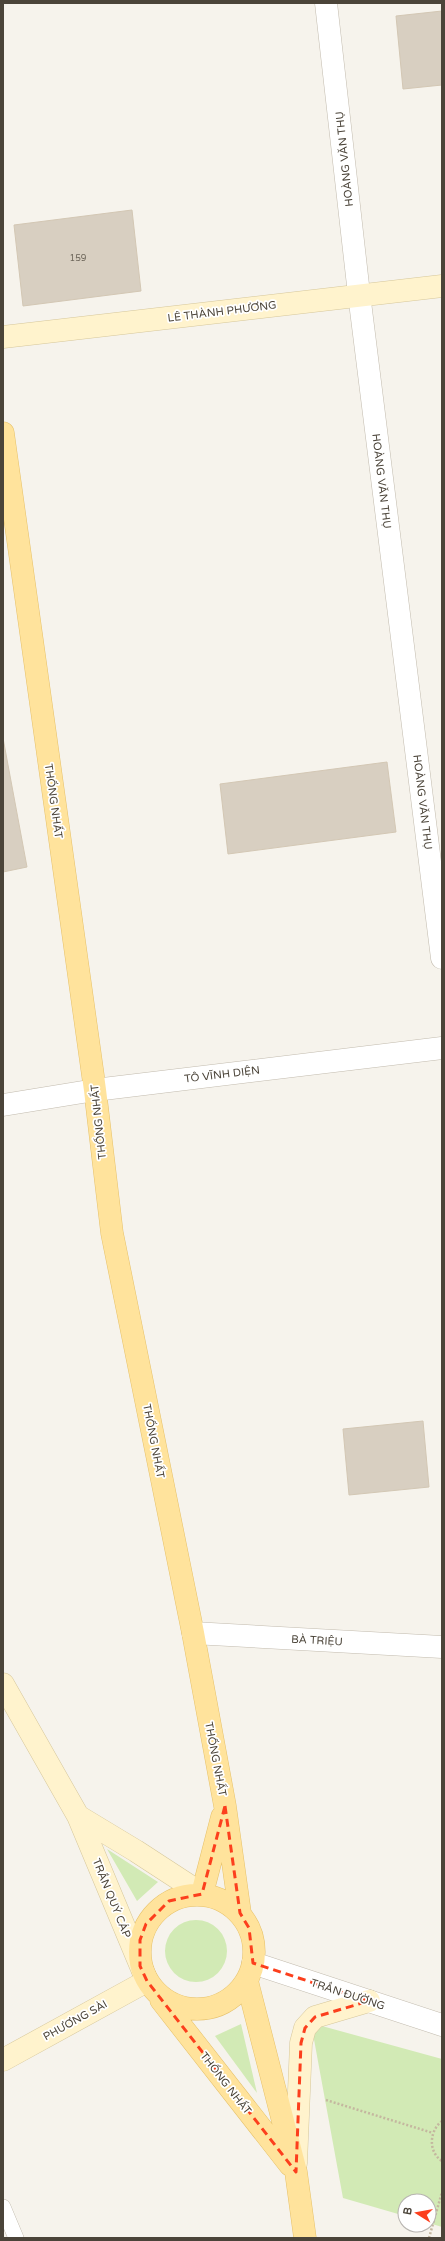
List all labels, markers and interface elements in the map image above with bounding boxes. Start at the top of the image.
street label: HOÀNG VĂN THỤ [332,111,356,207]
house number: 159 [70,253,87,264]
street label: LÊ THÀNH PHƯƠNG [167,297,277,325]
street label: HOÀNG VĂN THỤ [369,433,395,529]
street label: HOÀNG VĂN THỤ [410,754,436,850]
street label: THỐNG NHẤT [42,763,66,840]
street label: TÔ VĨNH DIỆN [183,1063,261,1086]
street label: THỐNG NHẤT [87,1084,109,1160]
street label: THỐNG NHẤT [140,1403,168,1480]
street label: BÀ TRIỆU [291,1632,343,1648]
street label: THỐNG NHẤT [202,1721,230,1798]
street label: TRẦN QUÝ CÁP [90,1856,134,1940]
street label: TRẦN ĐƯỜNG [309,1975,387,2013]
street label: PHƯƠNG SÀI [40,1997,110,2043]
street label: THỐNG NHẤT [197,2049,255,2117]
north arrow [397,2193,437,2233]
text: B [401,2206,415,2216]

